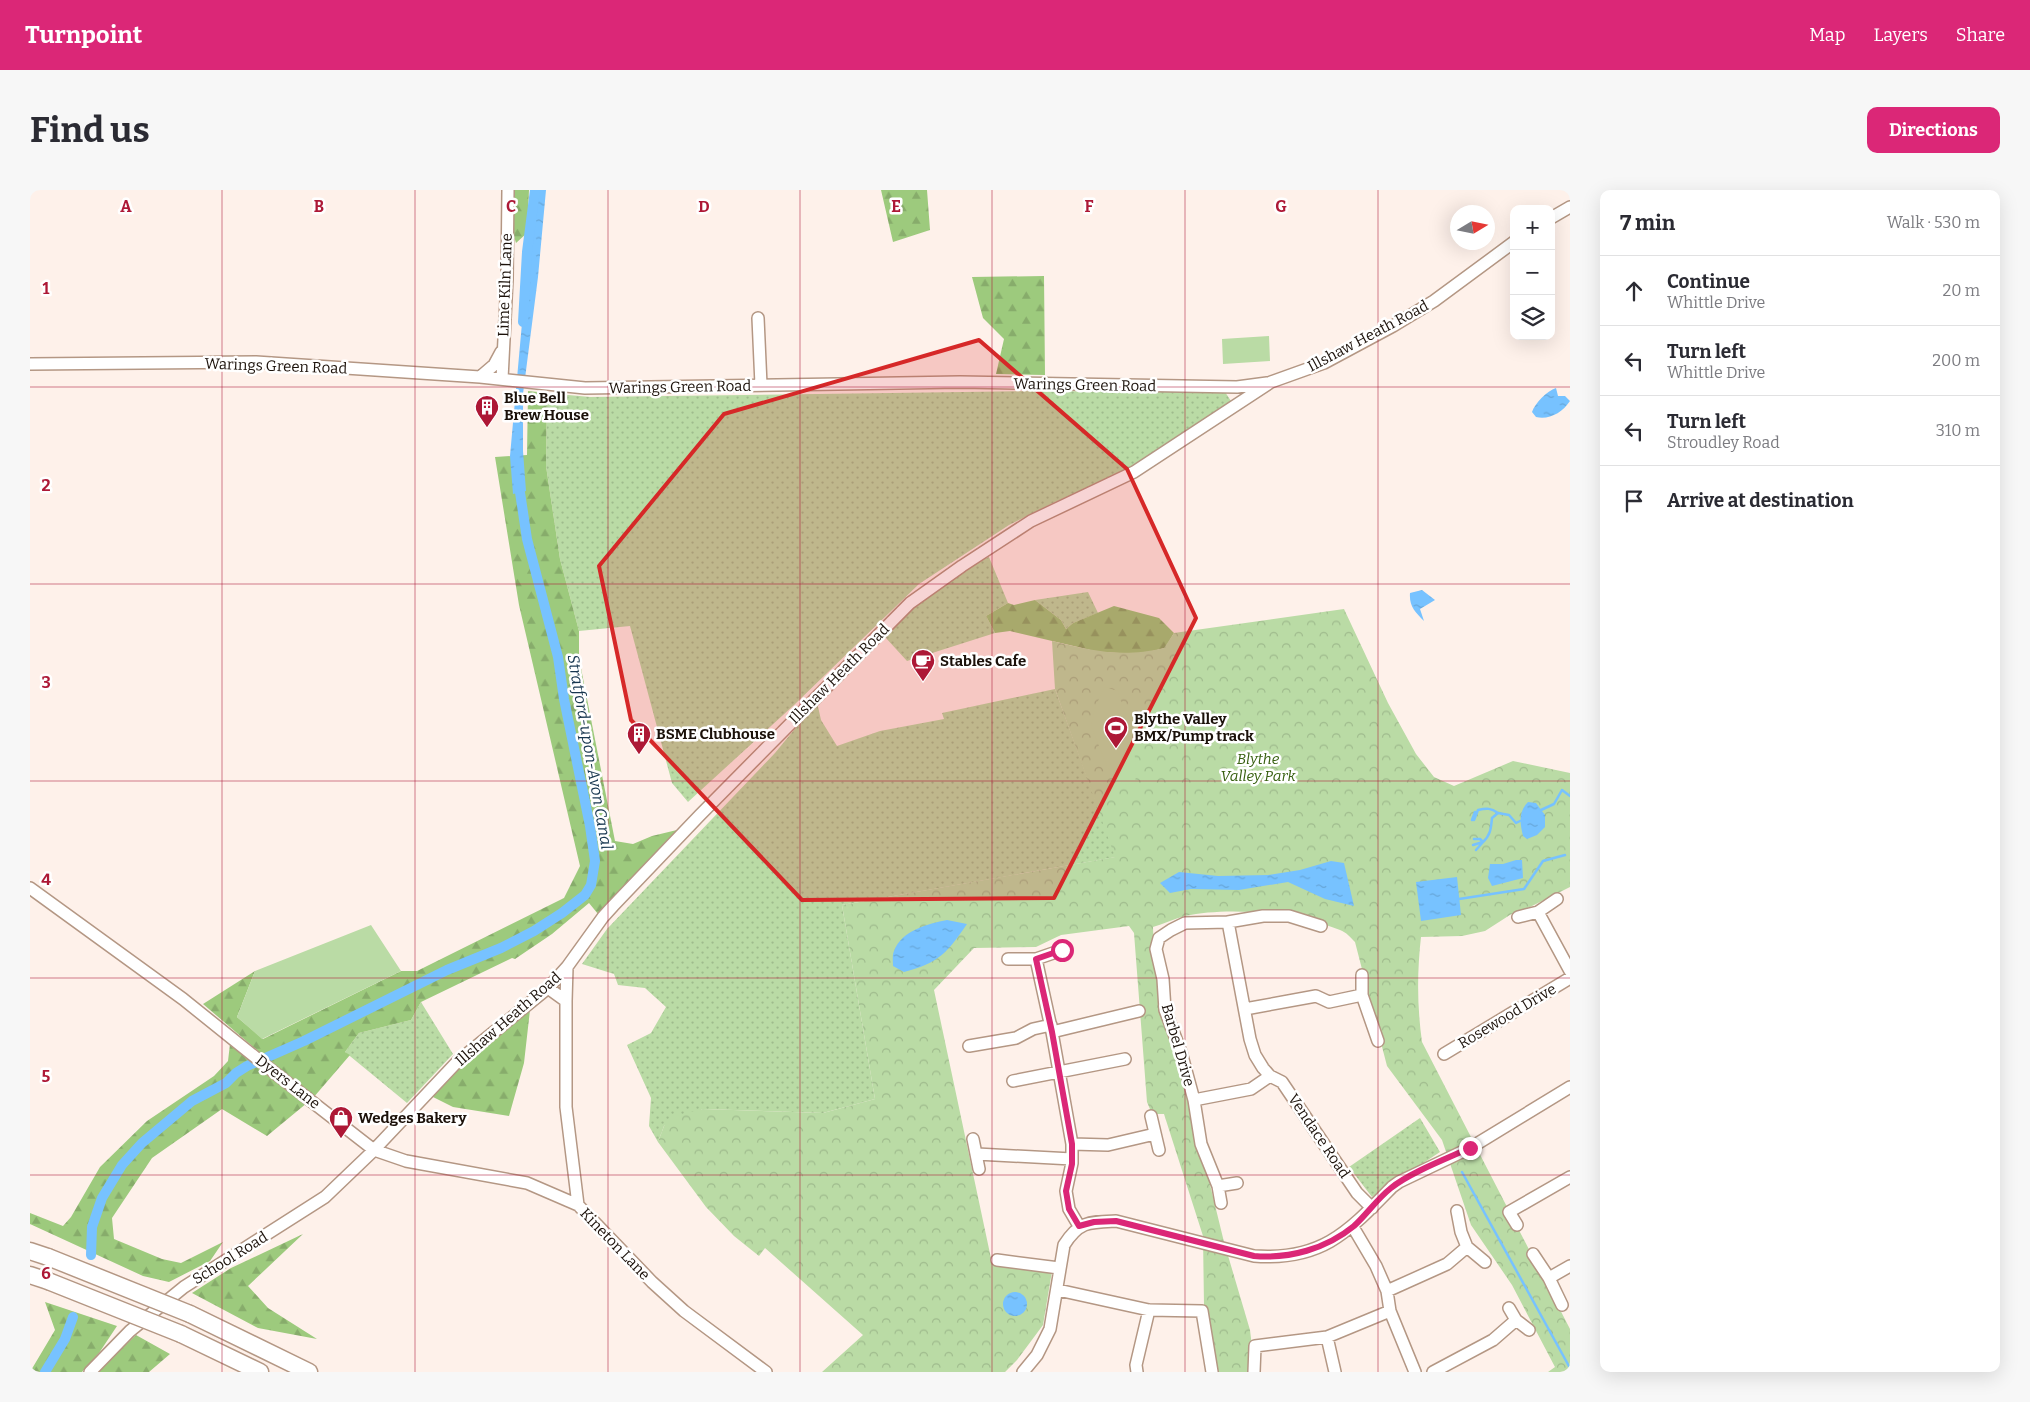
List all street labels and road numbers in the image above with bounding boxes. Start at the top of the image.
street label: Lime Kiln Lane [494,233,516,337]
street label: Illshaw Heath Road [1305,296,1432,375]
street label: Warings Green Road [204,355,348,377]
street label: Warings Green Road [1014,375,1157,395]
street label: Warings Green Road [609,377,752,397]
street label: Illshaw Heath Road [785,620,893,728]
street label: Illshaw Heath Road [451,968,565,1070]
street label: Rosewood Drive [1455,980,1559,1052]
street label: Barbel Drive [1158,1002,1198,1088]
street label: Dyers Lane [252,1051,324,1113]
street label: Vendace Road [1284,1090,1354,1182]
street label: Kineton Lane [576,1204,654,1284]
street label: School Road [189,1228,271,1288]

